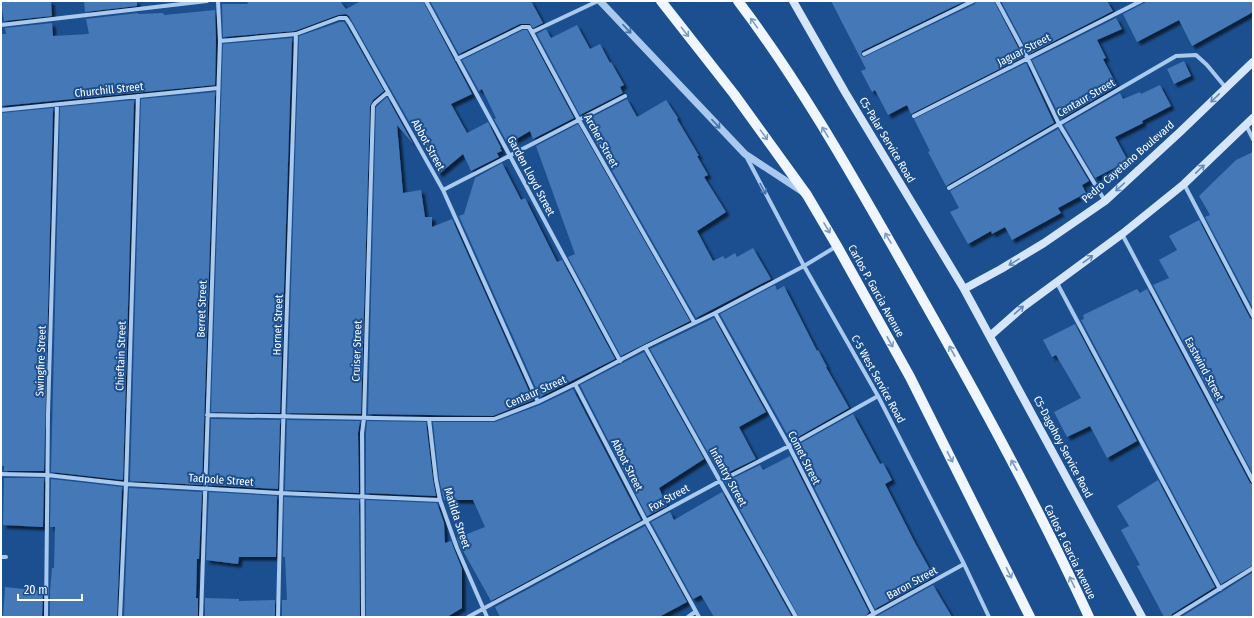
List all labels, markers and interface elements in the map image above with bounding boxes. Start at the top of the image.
one-way arrow [750,18,758,29]
one-way arrow [622,24,632,34]
one-way arrow [681,26,690,37]
street label: Jaguar Street [995,31,1053,69]
street label: Centaur Street [1055,76,1118,120]
street label: Churchill Street [74,80,145,100]
one-way arrow [1210,94,1220,103]
street label: C5-Palar Service Road [856,95,918,185]
street label: Archer Street [581,112,621,170]
street label: Abbot Street [409,117,448,173]
street label: Pedro Cayetano Boulevard [1079,118,1177,206]
one-way arrow [712,119,721,129]
one-way arrow [821,127,829,138]
one-way arrow [760,130,768,141]
street label: Garden Lloyd Street [504,134,558,219]
one-way arrow [1195,164,1205,174]
one-way arrow [760,182,767,194]
one-way arrow [1115,182,1125,192]
one-way arrow [823,222,831,234]
one-way arrow [883,232,891,244]
street label: Carlos P. Garcia Avenue [845,242,907,340]
one-way arrow [1082,255,1093,263]
one-way arrow [1008,258,1020,266]
street label: Berret Street [195,280,210,338]
street label: Hornet Street [270,294,286,356]
one-way arrow [1014,306,1025,315]
street label: Chieftain Street [113,320,129,391]
street label: Cruiser Street [349,320,365,382]
street label: Swingfire Street [33,325,49,397]
street label: C-5 West Service Road [848,333,908,425]
one-way arrow [887,335,895,347]
street label: Eastwind Street [1182,335,1226,403]
one-way arrow [948,345,955,357]
street label: Centaur Street [504,373,569,411]
street label: C5-Dagohoy Service Road [1031,394,1095,500]
street label: Comet Street [785,429,823,487]
street label: Abbot Street [608,437,646,493]
street label: Infantry Street [707,445,750,509]
one-way arrow [947,451,954,463]
one-way arrow [1010,459,1018,471]
street label: Tadpole Street [188,471,254,489]
street label: Fox Street [646,481,692,514]
street label: Matilda Street [441,486,473,551]
street label: Carlos P. Garcia Avenue [1041,503,1099,601]
street label: Baron Street [884,564,940,602]
one-way arrow [1005,567,1013,579]
scale bar [18,576,82,602]
one-way arrow [1068,576,1075,588]
text: 20 m [24,583,48,597]

